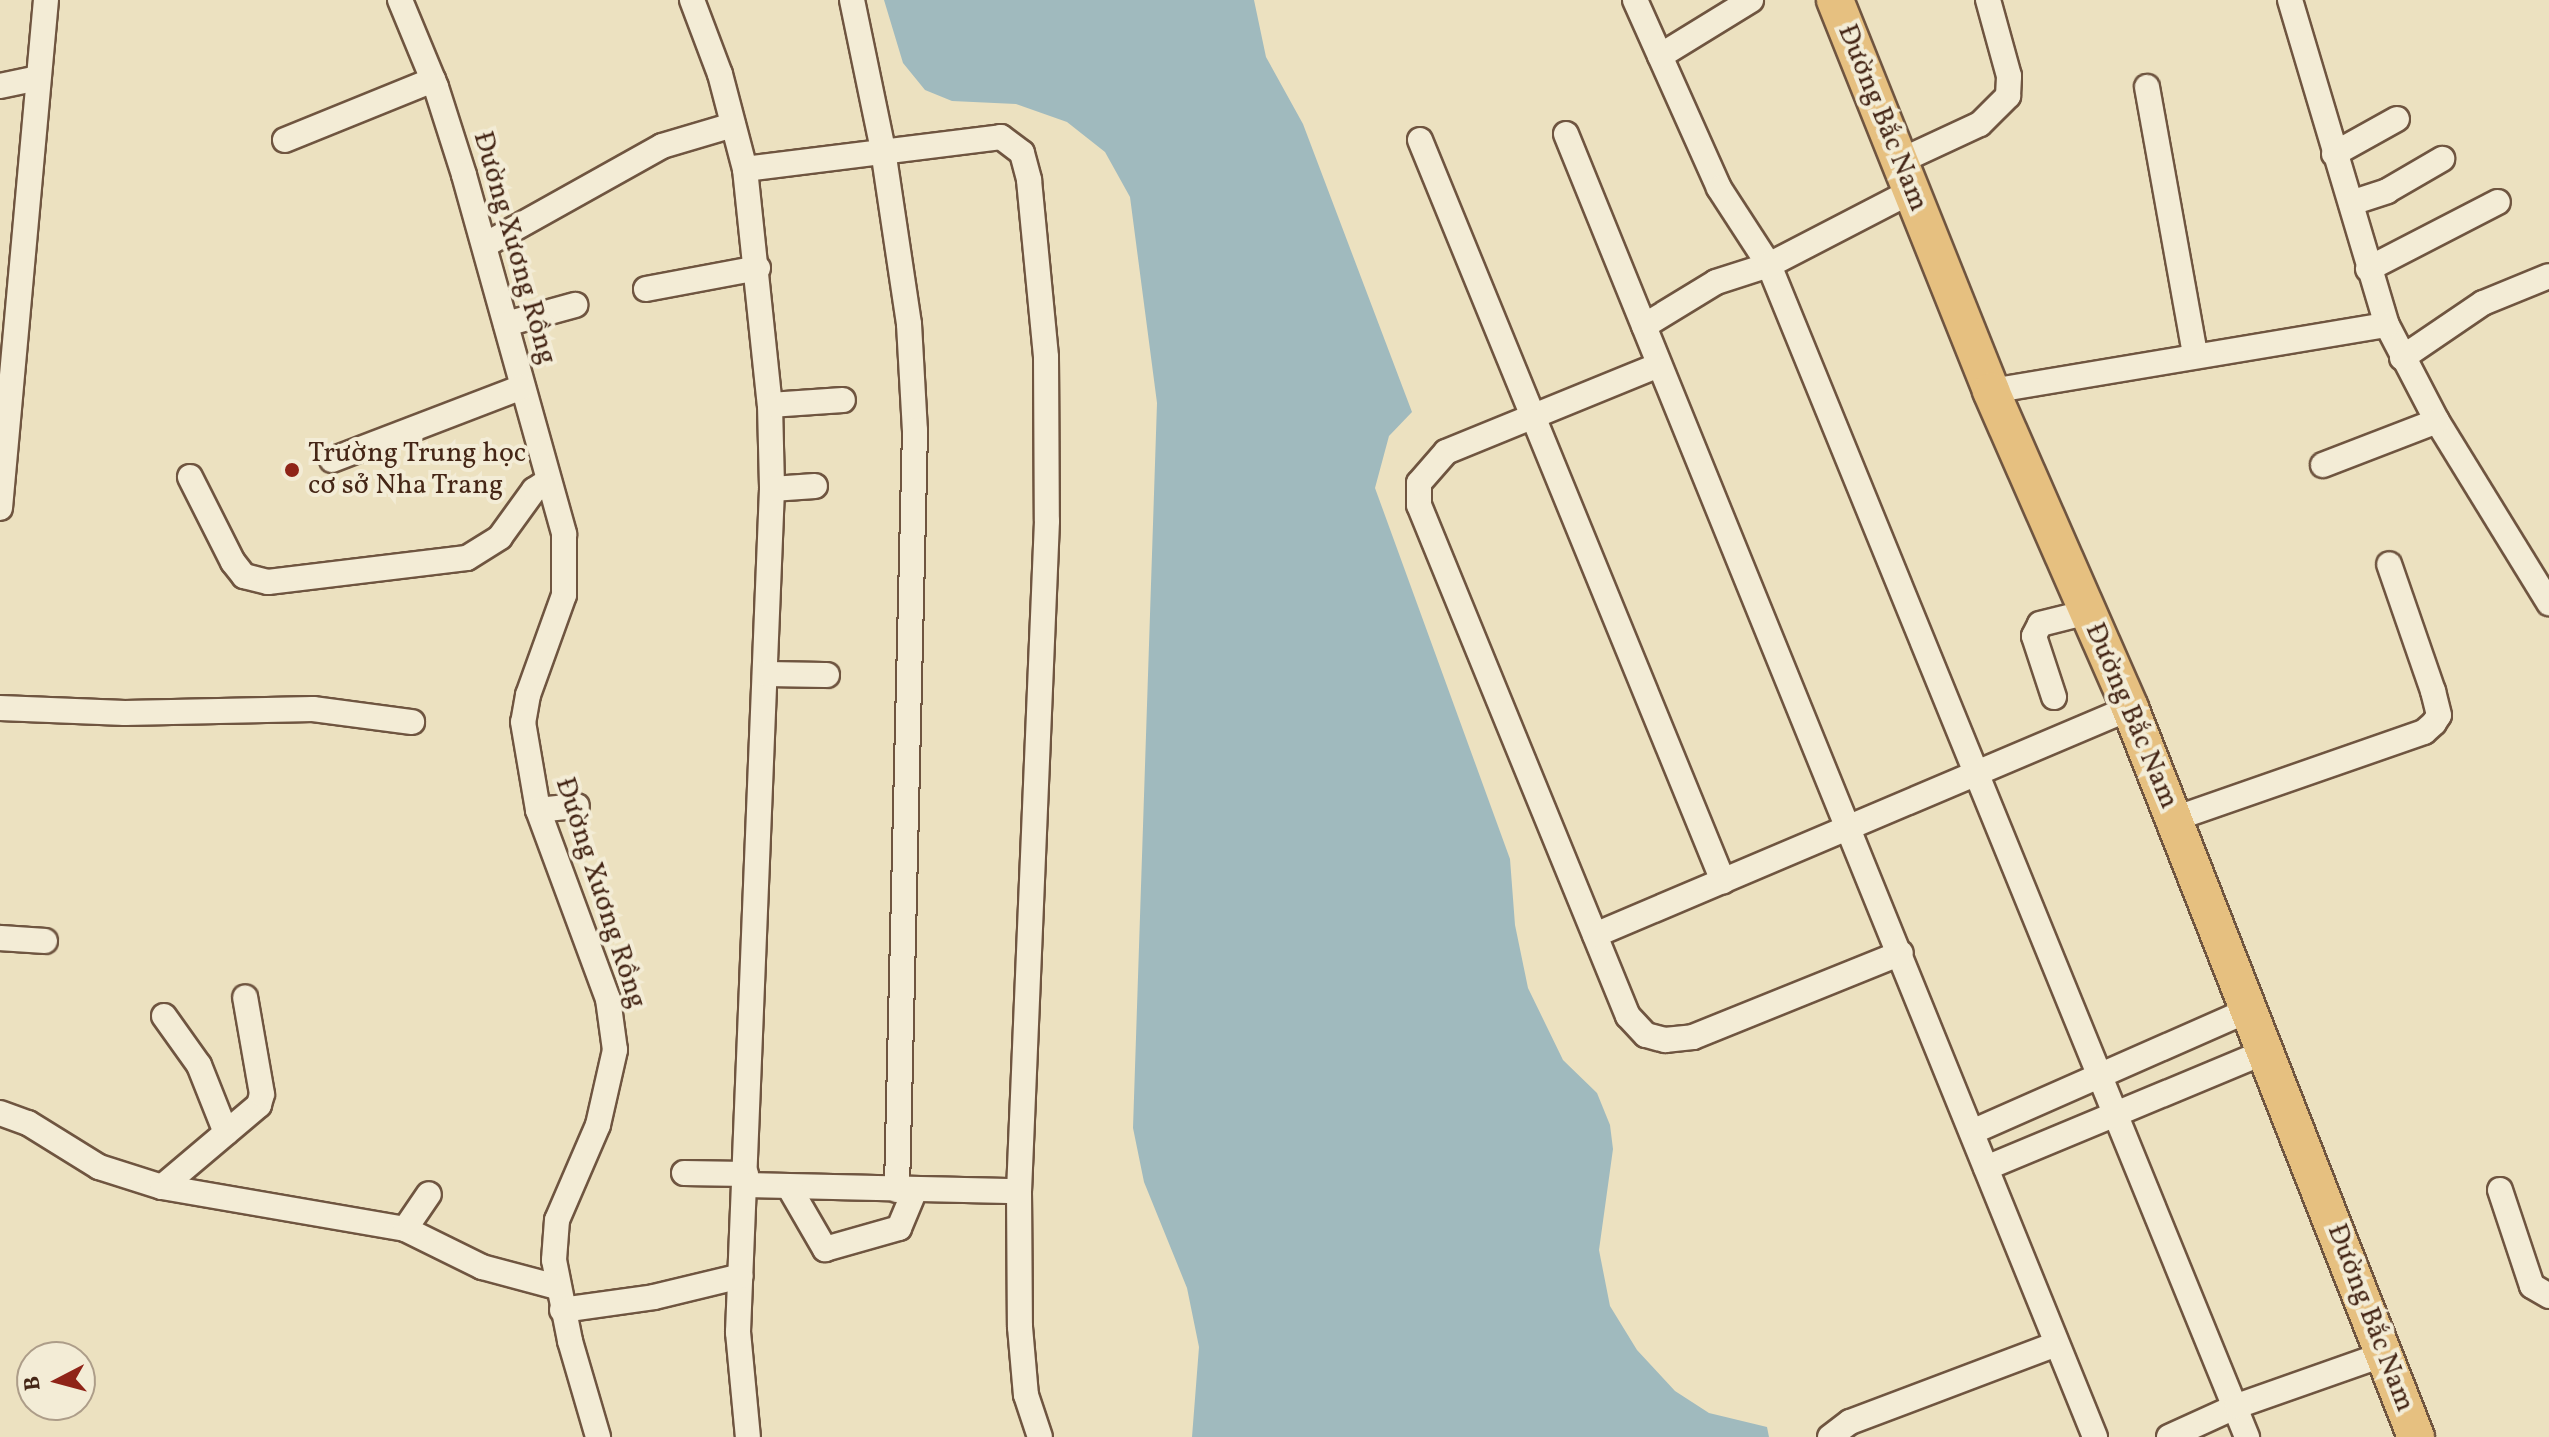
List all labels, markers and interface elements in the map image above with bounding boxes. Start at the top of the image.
street label: Đường Bắc Nam [1829,20,1935,216]
street label: Đường Xương Rồng [465,128,563,368]
place label: Trường Trung học cơ sở Nha Trang [308,437,527,503]
marker: Trường Trung học cơ sở Nha Trang [283,461,301,479]
street label: Đường Bắc Nam [2077,618,2185,814]
street label: Đường Xương Rồng [547,773,653,1013]
street label: Đường Bắc Nam [2319,1219,2421,1417]
north arrow [16,1341,96,1421]
text: B [17,1374,50,1392]

